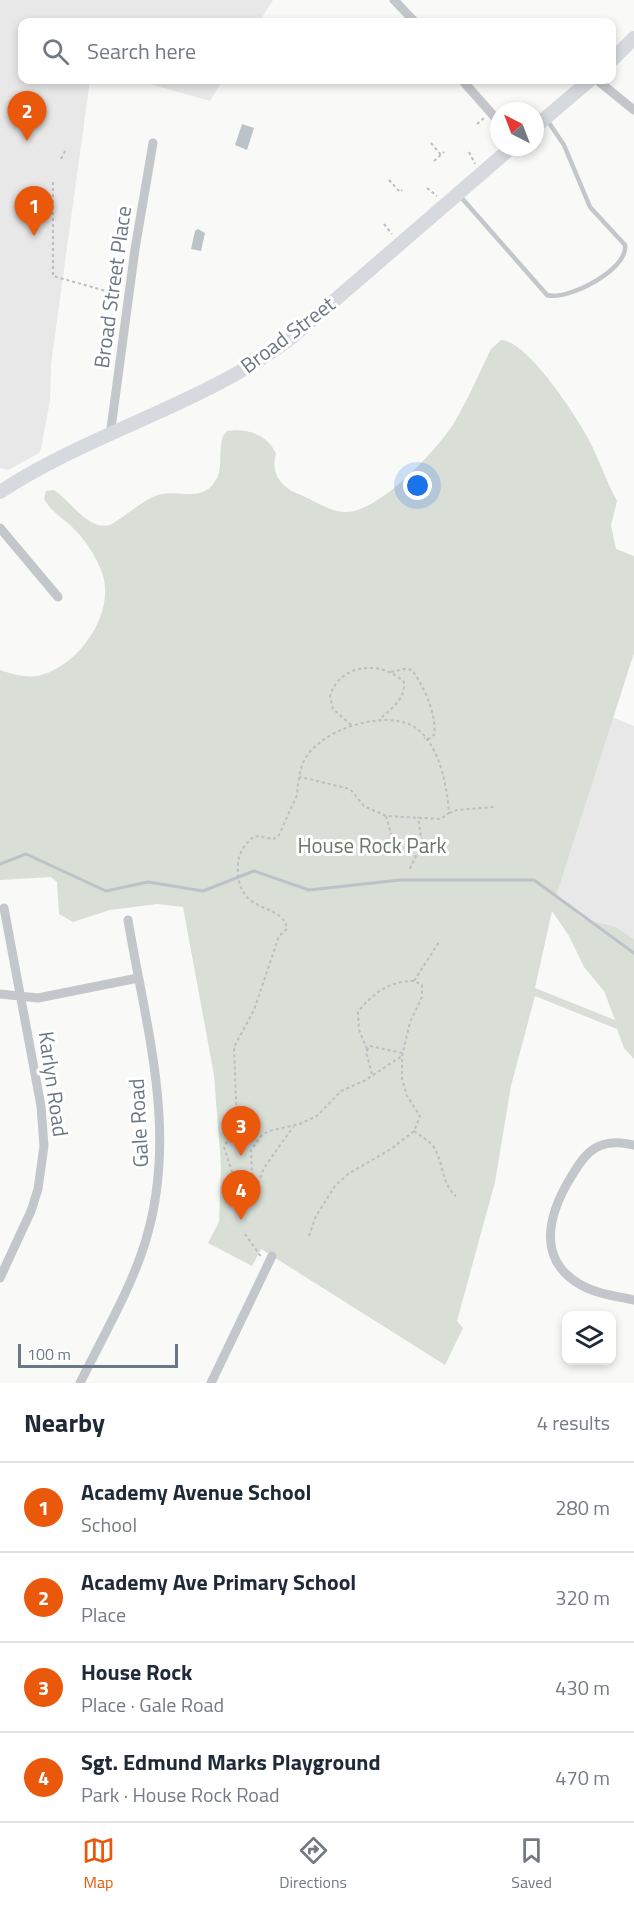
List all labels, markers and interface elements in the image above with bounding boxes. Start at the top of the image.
search box [18,18,616,84]
text: Search here [87,34,196,68]
icon: search [39,35,72,68]
pin: 2 [8,92,46,141]
north arrow [490,102,544,156]
pin: 1 [15,186,54,236]
street label: Broad Street Place [85,204,139,370]
street label: Broad Street [233,288,342,381]
your location [403,471,432,500]
park label: House Rock Park [297,829,447,861]
street label: Karlyn Road [31,1029,77,1139]
street label: Gale Road [120,1078,156,1168]
pin: 3 [222,1106,260,1156]
pin: 4 [222,1170,260,1220]
map controls [562,1311,616,1365]
button: layers [562,1311,616,1365]
scale bar [18,1341,178,1368]
text: 100 m [27,1342,71,1366]
text: Nearby [24,1403,105,1442]
text: 4 results [537,1407,610,1438]
text: Academy Avenue School [81,1475,311,1509]
text: 1 [38,1492,49,1523]
text: 280 m [555,1492,610,1523]
text: School [81,1509,137,1540]
text: Academy Ave Primary School [81,1565,356,1599]
text: 2 [38,1582,49,1613]
text: 320 m [555,1582,610,1613]
text: Place [81,1599,126,1630]
text: House Rock [81,1655,192,1689]
text: 3 [38,1672,49,1703]
text: 430 m [555,1672,610,1703]
text: Place · Gale Road [81,1689,224,1720]
text: Sgt. Edmund Marks Playground [81,1745,381,1779]
text: 4 [38,1762,49,1793]
text: 470 m [555,1762,610,1793]
text: Park · House Rock Road [81,1779,280,1810]
tab: Map [82,1834,115,1894]
tab: Directions [279,1834,347,1894]
tab: Saved [511,1834,552,1894]

